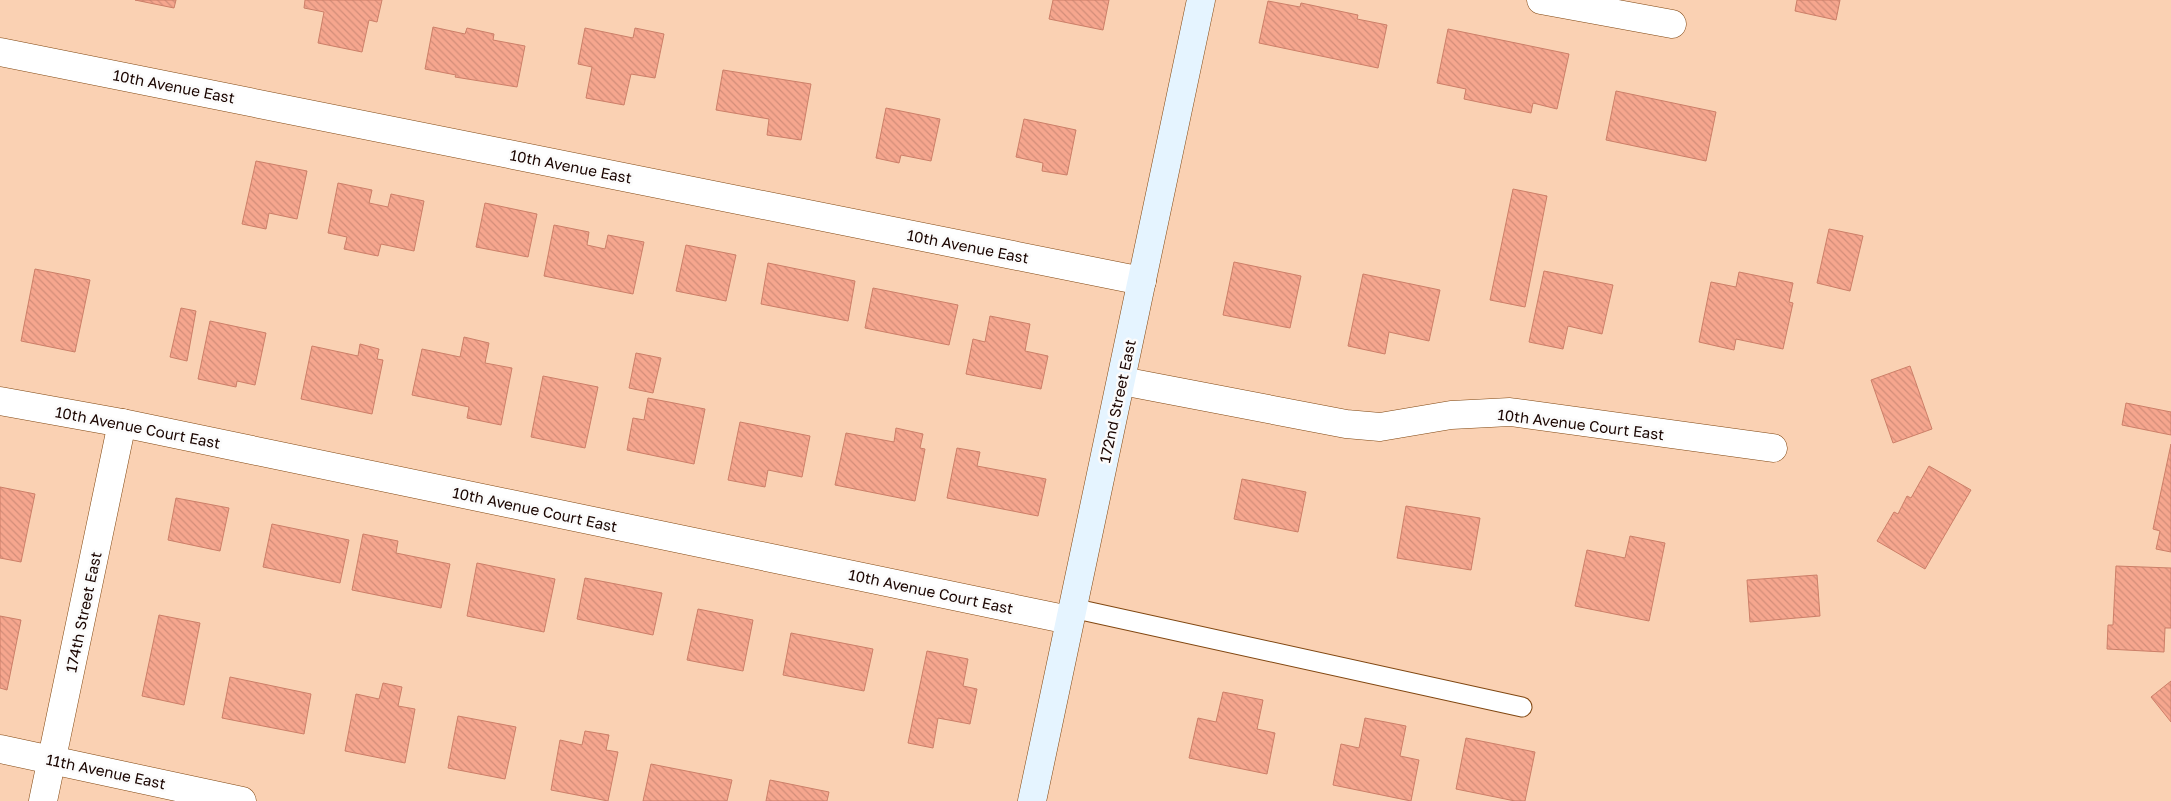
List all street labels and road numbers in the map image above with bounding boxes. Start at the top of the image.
street label: 10th Avenue East [112,65,236,107]
street label: 10th Avenue East [509,145,633,187]
street label: 10th Avenue East [906,225,1030,267]
street label: 172nd Street East [1095,338,1139,464]
street label: 10th Avenue Court East [54,402,222,452]
street label: 10th Avenue Court East [1497,405,1665,443]
street label: 10th Avenue Court East [451,483,619,535]
street label: 174th Street East [61,550,105,674]
street label: 10th Avenue Court East [847,565,1015,617]
street label: 11th Avenue East [45,750,167,792]

